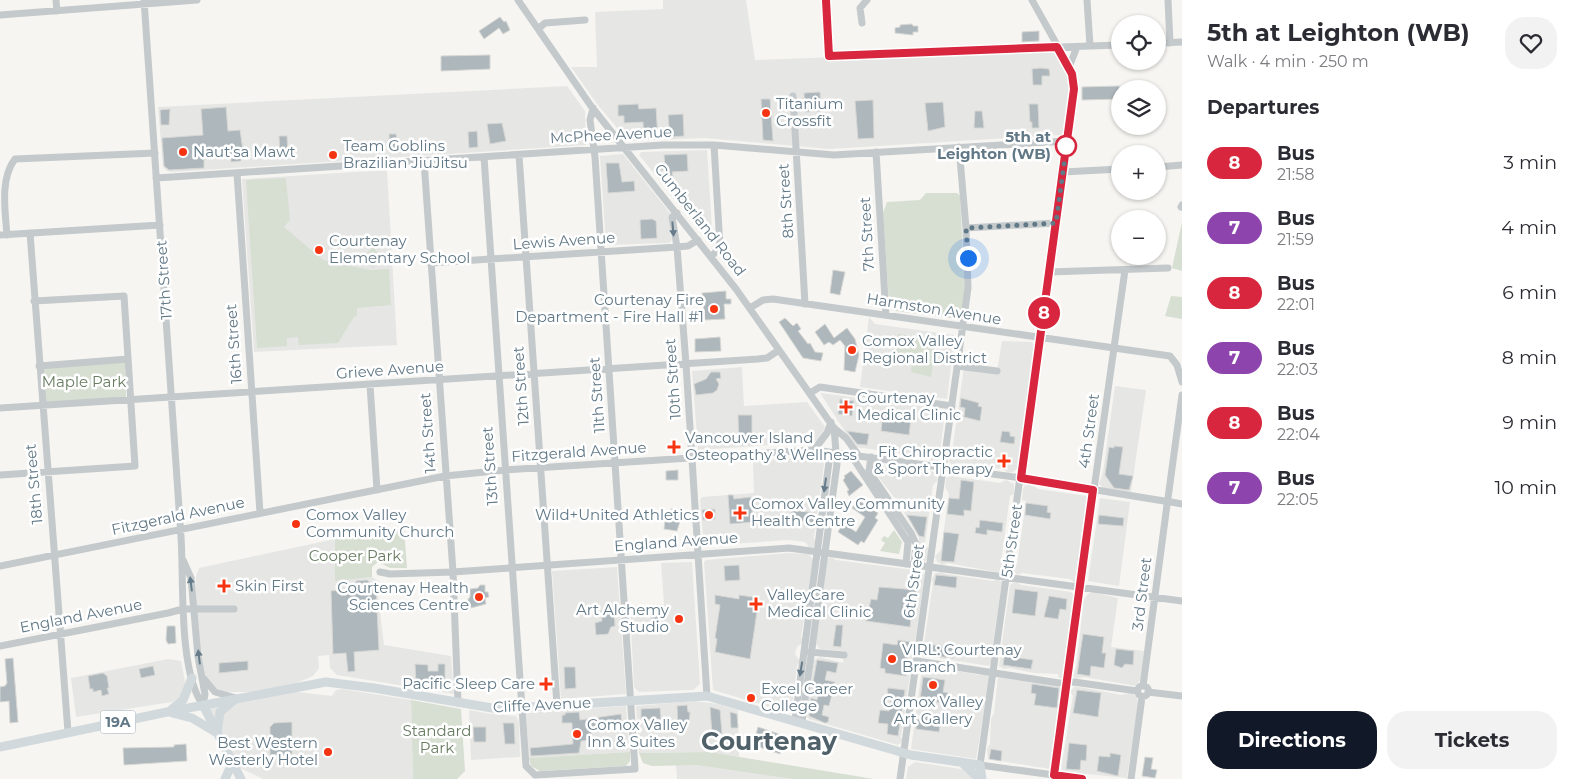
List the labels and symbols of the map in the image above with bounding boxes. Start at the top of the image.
place label: Titanium Crossfit [776,94,843,130]
marker: Titanium Crossfit [760,107,772,119]
street label: McPhee Avenue [549,122,673,147]
place label: 5th at Leighton (WB) [937,127,1051,163]
marker: 5th at Leighton (WB) [1055,135,1077,157]
place label: Team Goblins Brazilian JiuJitsu [343,136,468,172]
place label: Naut’sa Mawt [193,142,296,161]
marker: Naut’sa Mawt [177,146,189,158]
marker: Team Goblins Brazilian JiuJitsu [327,149,339,161]
street label: Cumberland Road [650,160,750,280]
street label: 8th Street [773,163,798,239]
street label: 7th Street [855,197,878,272]
one-way arrow [669,221,677,237]
street label: Lewis Avenue [512,227,616,254]
place label: Courtenay Elementary School [329,231,470,267]
street label: 17th Street [151,240,176,320]
marker: Courtenay Elementary School [313,244,325,256]
your location [956,246,981,271]
street label: Harmston Avenue [865,288,1003,329]
place label: Courtenay Fire Department - Fire Hall #1 [515,290,704,326]
line badge: 8 [1028,297,1060,329]
street label: 16th Street [221,303,246,385]
marker: Courtenay Fire Department - Fire Hall #1 [708,303,720,315]
place label: Comox Valley Regional District [862,331,987,367]
street label: 10th Street [660,338,685,420]
marker: Comox Valley Regional District [846,344,858,356]
street label: 12th Street [508,346,533,426]
street label: Grieve Avenue [335,356,444,383]
street label: 11th Street [584,356,609,434]
park label: Maple Park [42,372,126,391]
place label: Courtenay Medical Clinic [857,388,961,424]
street label: 14th Street [415,392,440,474]
street label: 4th Street [1074,392,1103,470]
marker: Courtenay Medical Clinic [839,400,853,414]
street label: 13th Street [477,426,502,506]
place label: Vancouver Island Osteopathy & Wellness [685,428,857,464]
street label: Fitzgerald Avenue [511,437,647,466]
marker: Vancouver Island Osteopathy & Wellness [667,440,681,454]
place label: Fit Chiropractic & Sport Therapy [874,442,994,478]
street label: 18th Street [21,443,46,525]
marker: Fit Chiropractic & Sport Therapy [997,454,1011,468]
one-way arrow [821,478,829,494]
street label: Fitzgerald Avenue [110,492,246,539]
place label: Comox Valley Community Health Centre [751,494,945,530]
street label: 5th Street [997,503,1026,579]
place label: Comox Valley Community Church [306,505,454,541]
place label: Wild+United Athletics [535,505,699,524]
marker: Comox Valley Community Health Centre [733,506,747,520]
marker: Wild+United Athletics [703,509,715,521]
marker: Comox Valley Community Church [290,518,302,530]
street label: England Avenue [613,528,739,555]
street label: 6th Street [899,543,928,619]
park label: Cooper Park [309,546,401,565]
street label: 3rd Street [1128,556,1155,632]
one-way arrow [187,575,195,591]
place label: Skin First [235,576,304,595]
place label: Courtenay Health Sciences Centre [337,578,469,614]
marker: Skin First [217,579,231,593]
place label: ValleyCare Medical Clinic [767,585,871,621]
marker: Courtenay Health Sciences Centre [473,591,485,603]
street label: England Avenue [18,594,144,637]
marker: ValleyCare Medical Clinic [749,597,763,611]
place label: Art Alchemy Studio [576,600,670,636]
marker: Art Alchemy Studio [673,613,685,625]
place label: VIRL: Courtenay Branch [902,640,1022,676]
one-way arrow [195,649,203,665]
marker: VIRL: Courtenay Branch [886,653,898,665]
one-way arrow [797,661,805,677]
place label: Pacific Sleep Care [402,674,535,693]
marker: Pacific Sleep Care [539,677,553,691]
place label: Excel Career College [761,679,853,715]
marker: Comox Valley Art Gallery [927,679,939,691]
street label: Cliffe Avenue [492,692,592,717]
marker: Excel Career College [745,692,757,704]
place label: Comox Valley Art Gallery [883,692,984,728]
road number: 19A [100,710,136,734]
place label: Comox Valley Inn & Suites [587,715,688,751]
park label: Standard Park [402,721,472,757]
district label: Courtenay [701,726,838,756]
marker: Comox Valley Inn & Suites [571,728,583,740]
place label: Best Western Westerly Hotel [208,733,318,769]
marker: Best Western Westerly Hotel [322,746,334,758]

